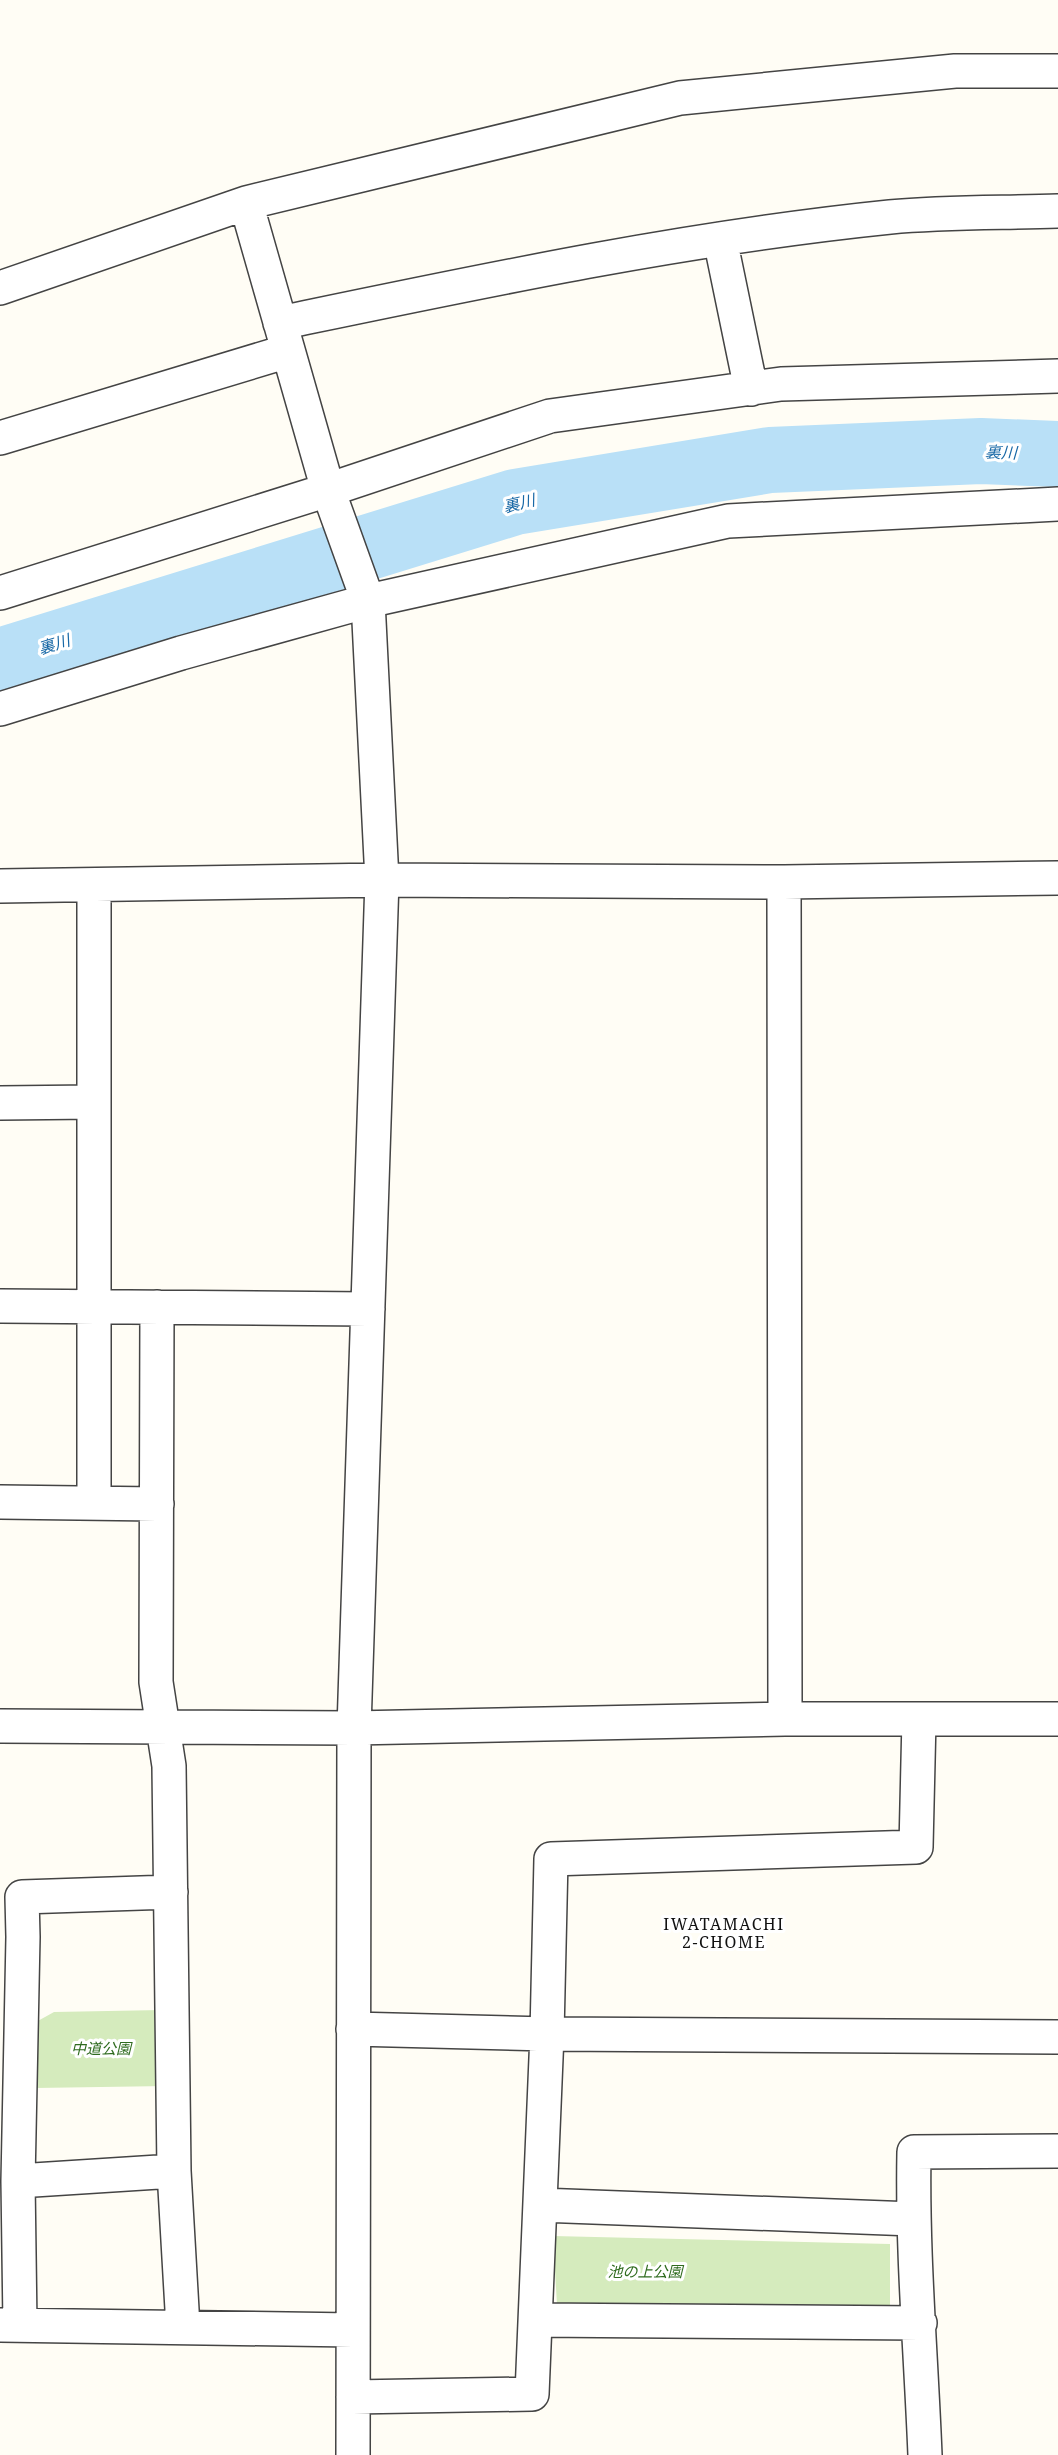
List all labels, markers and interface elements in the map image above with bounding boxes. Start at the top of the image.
water label: 裏川 [985,440,1019,464]
water label: 裏川 [501,488,539,517]
water label: 裏川 [35,628,74,659]
district label: IWATAMACHI 2-CHOME [663,1913,785,1953]
park label: 中道公園 [71,2038,133,2058]
park label: 池の上公園 [607,2261,684,2281]

